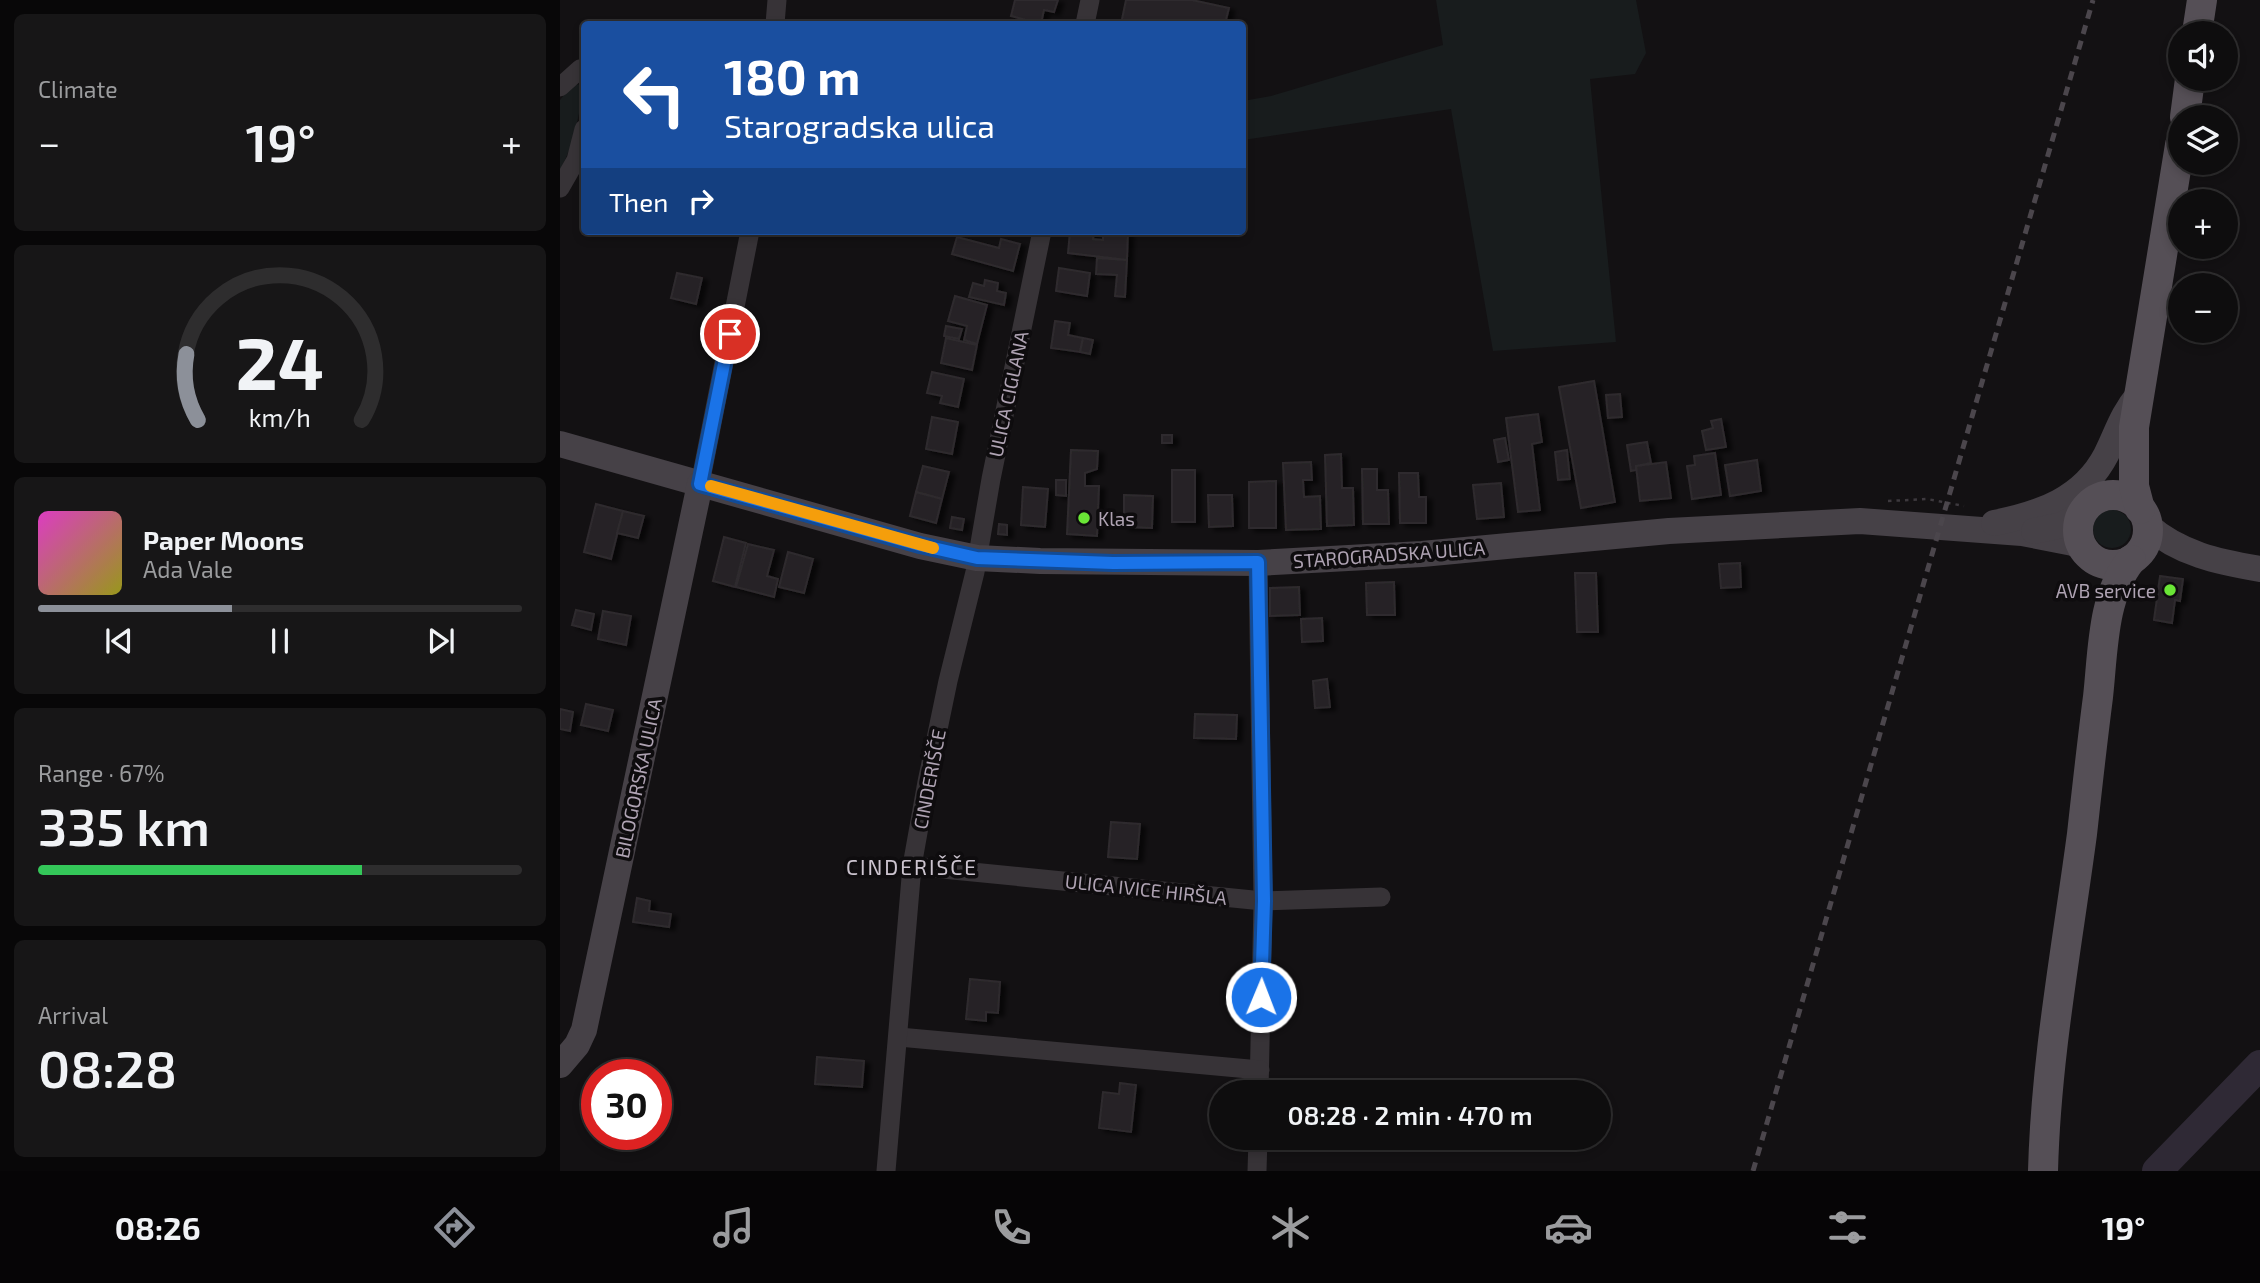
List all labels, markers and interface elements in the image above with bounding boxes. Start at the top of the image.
map controls [2168,21,2238,343]
button: sound [2168,21,2238,91]
text: 180 m [724,46,860,105]
icon: left [609,49,700,140]
text: Climate [38,75,118,103]
button: layers [2168,105,2238,175]
text: Starogradska ulica [724,106,995,144]
text: 19° [245,110,316,172]
text: − [38,119,60,165]
text: + [501,119,522,165]
icon: right [682,182,720,220]
text: Then [609,186,668,217]
button: + [2168,189,2238,259]
button: − [2168,273,2238,343]
pin [700,304,760,364]
icon: arrive [711,315,749,353]
text: 24 [236,318,324,406]
street label: ULICA CIGLANA [983,329,1033,459]
text: km/h [249,402,311,432]
place label: Klas [1098,507,1135,530]
marker: Klas [1076,510,1092,526]
text: Paper Moons [143,524,304,555]
street label: STAROGRADSKA ULICA [1292,536,1486,572]
text: Ada Vale [143,555,233,583]
place label: AVB service [2056,579,2156,602]
marker: AVB service [2162,582,2178,598]
icon: previous [100,622,138,660]
icon: pause [261,622,299,660]
icon: next [422,622,460,660]
street label: BILOGORSKA ULICA [610,696,666,860]
street label: CINDERIŠČE [908,727,950,831]
text: Range · 67% [38,759,164,787]
text: 335 km [38,794,210,856]
district label: CINDERIŠČE [846,854,978,879]
street label: ULICA IVICE HIRŠLA [1064,869,1228,909]
position arrow [1224,960,1298,1034]
text: Arrival [38,1001,108,1029]
text: 08:28 [38,1036,177,1098]
speed limit sign: 30 [581,1059,672,1150]
text: 08:28 · 2 min · 470 m [1287,1099,1533,1130]
icon: directions [430,1203,479,1252]
icon: music [709,1203,758,1252]
icon: phone [987,1203,1036,1252]
icon: climate [1266,1203,1315,1252]
icon: car [1544,1203,1593,1252]
icon: filters [1823,1203,1872,1252]
text: 08:26 [115,1208,201,1246]
text: 19° [2101,1208,2145,1246]

